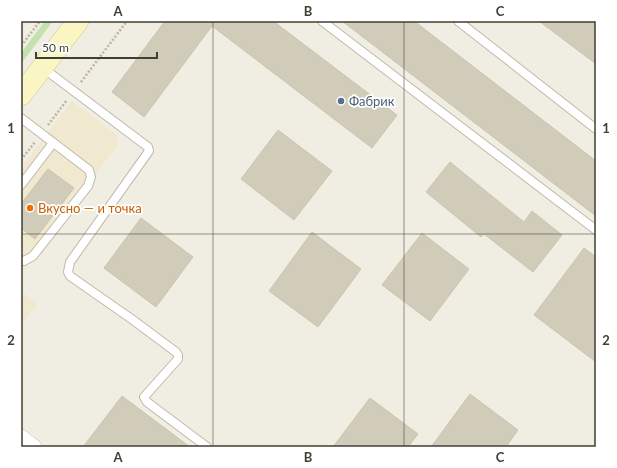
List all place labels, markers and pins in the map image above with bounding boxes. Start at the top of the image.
place label: Фабрик [349,93,395,109]
marker: Фабрик [336,96,346,106]
place label: Вкусно — и точка [38,200,142,216]
marker: Вкусно — и точка [25,203,35,213]

